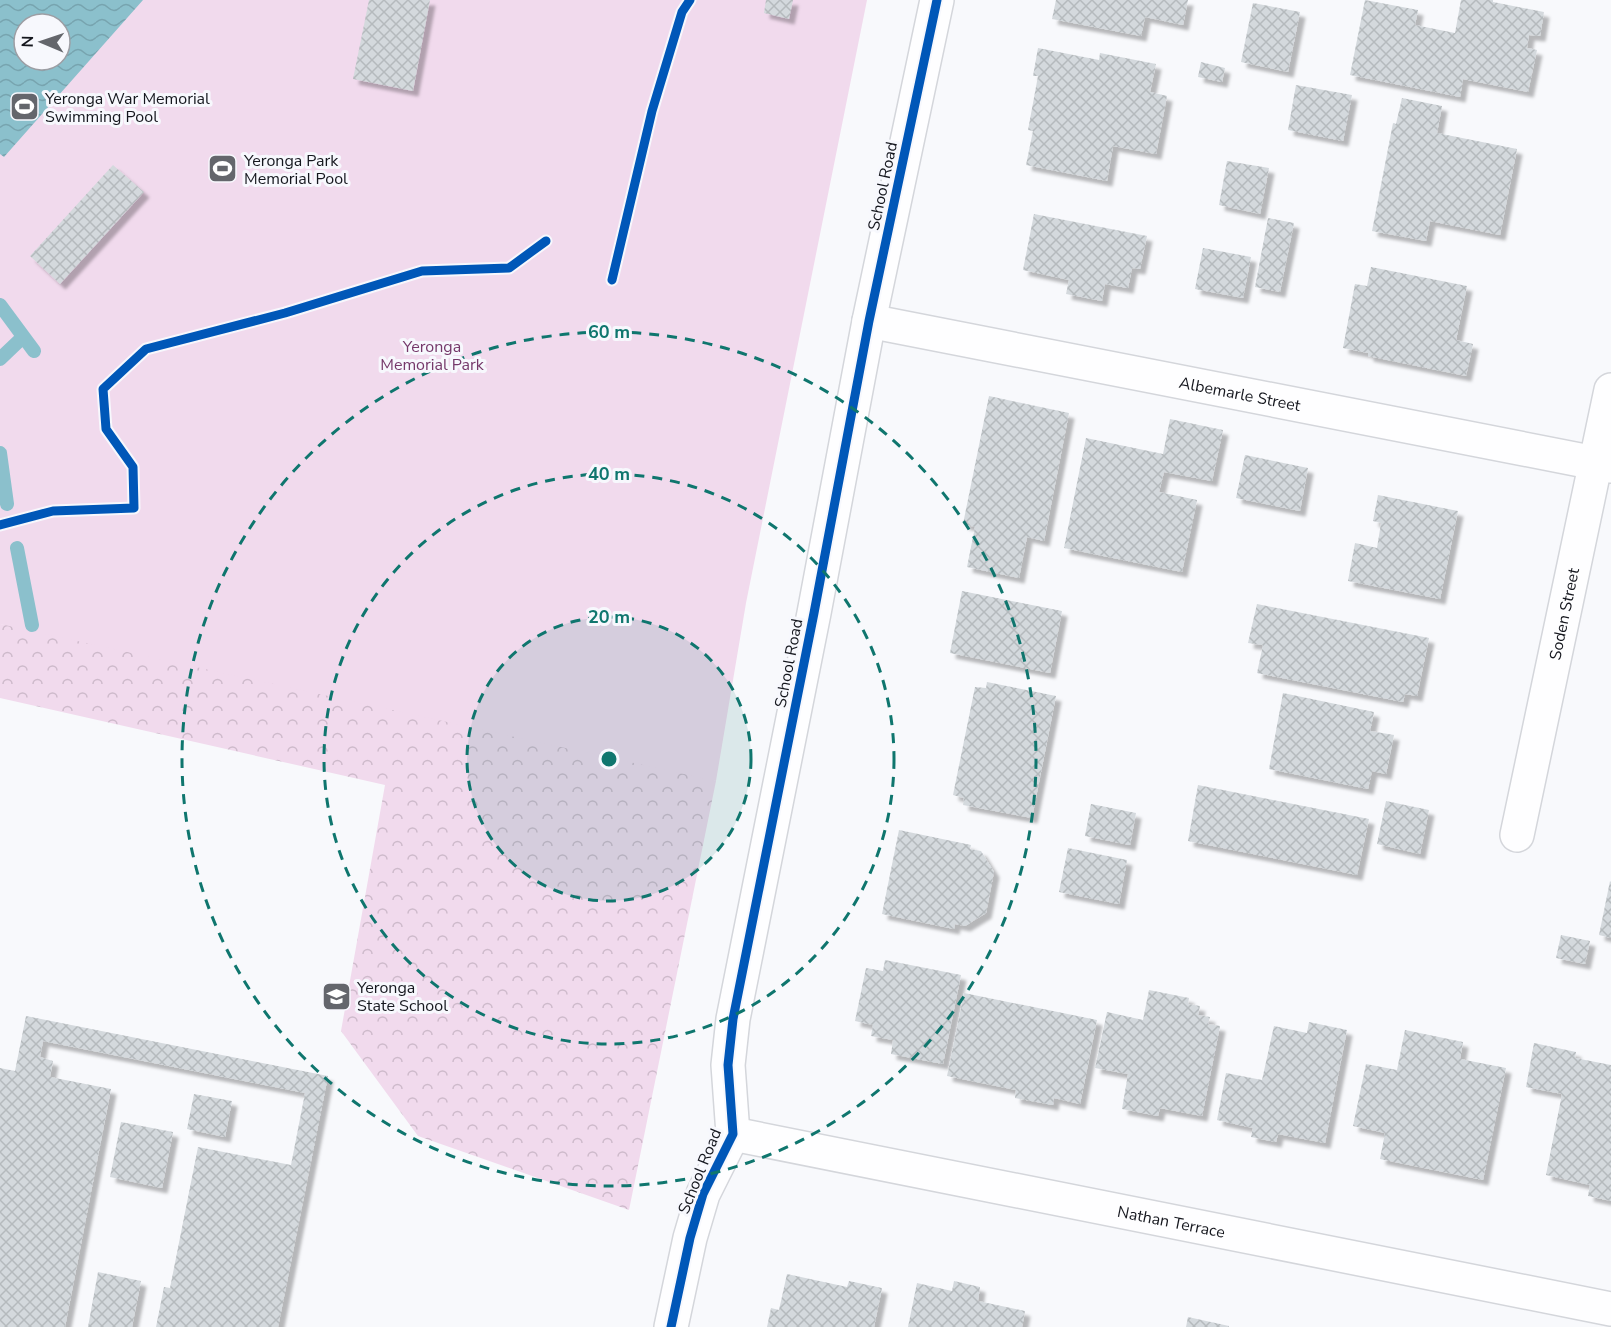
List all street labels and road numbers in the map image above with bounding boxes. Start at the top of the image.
street label: School Road [863,140,903,233]
street label: Albemarle Street [1177,372,1303,417]
street label: Soden Street [1544,566,1585,662]
street label: School Road [770,617,808,710]
street label: School Road [673,1125,727,1217]
street label: Nathan Terrace [1115,1201,1227,1244]

